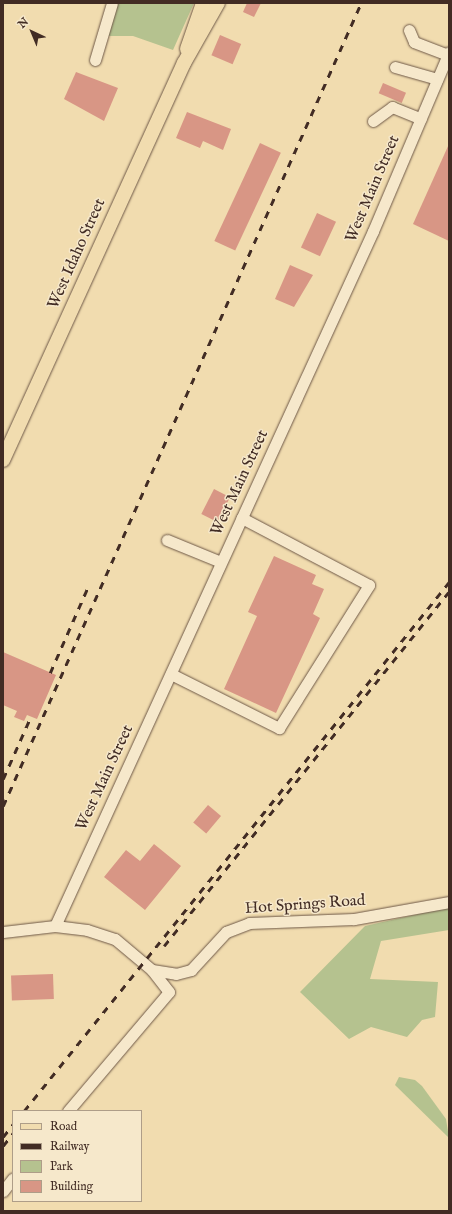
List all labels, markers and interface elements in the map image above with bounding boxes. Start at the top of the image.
north arrow [12,12,52,52]
text: N [15,15,32,32]
street label: West Main Street [342,133,404,245]
street label: West Idaho Street [44,196,110,312]
street label: West Main Street [207,427,273,539]
street label: West Main Street [72,722,138,834]
street label: Hot Springs Road [244,891,366,919]
legend [12,1110,142,1202]
text: Road [50,1119,77,1134]
text: Railway [50,1139,89,1154]
text: Park [50,1159,73,1174]
text: Building [50,1179,93,1194]

